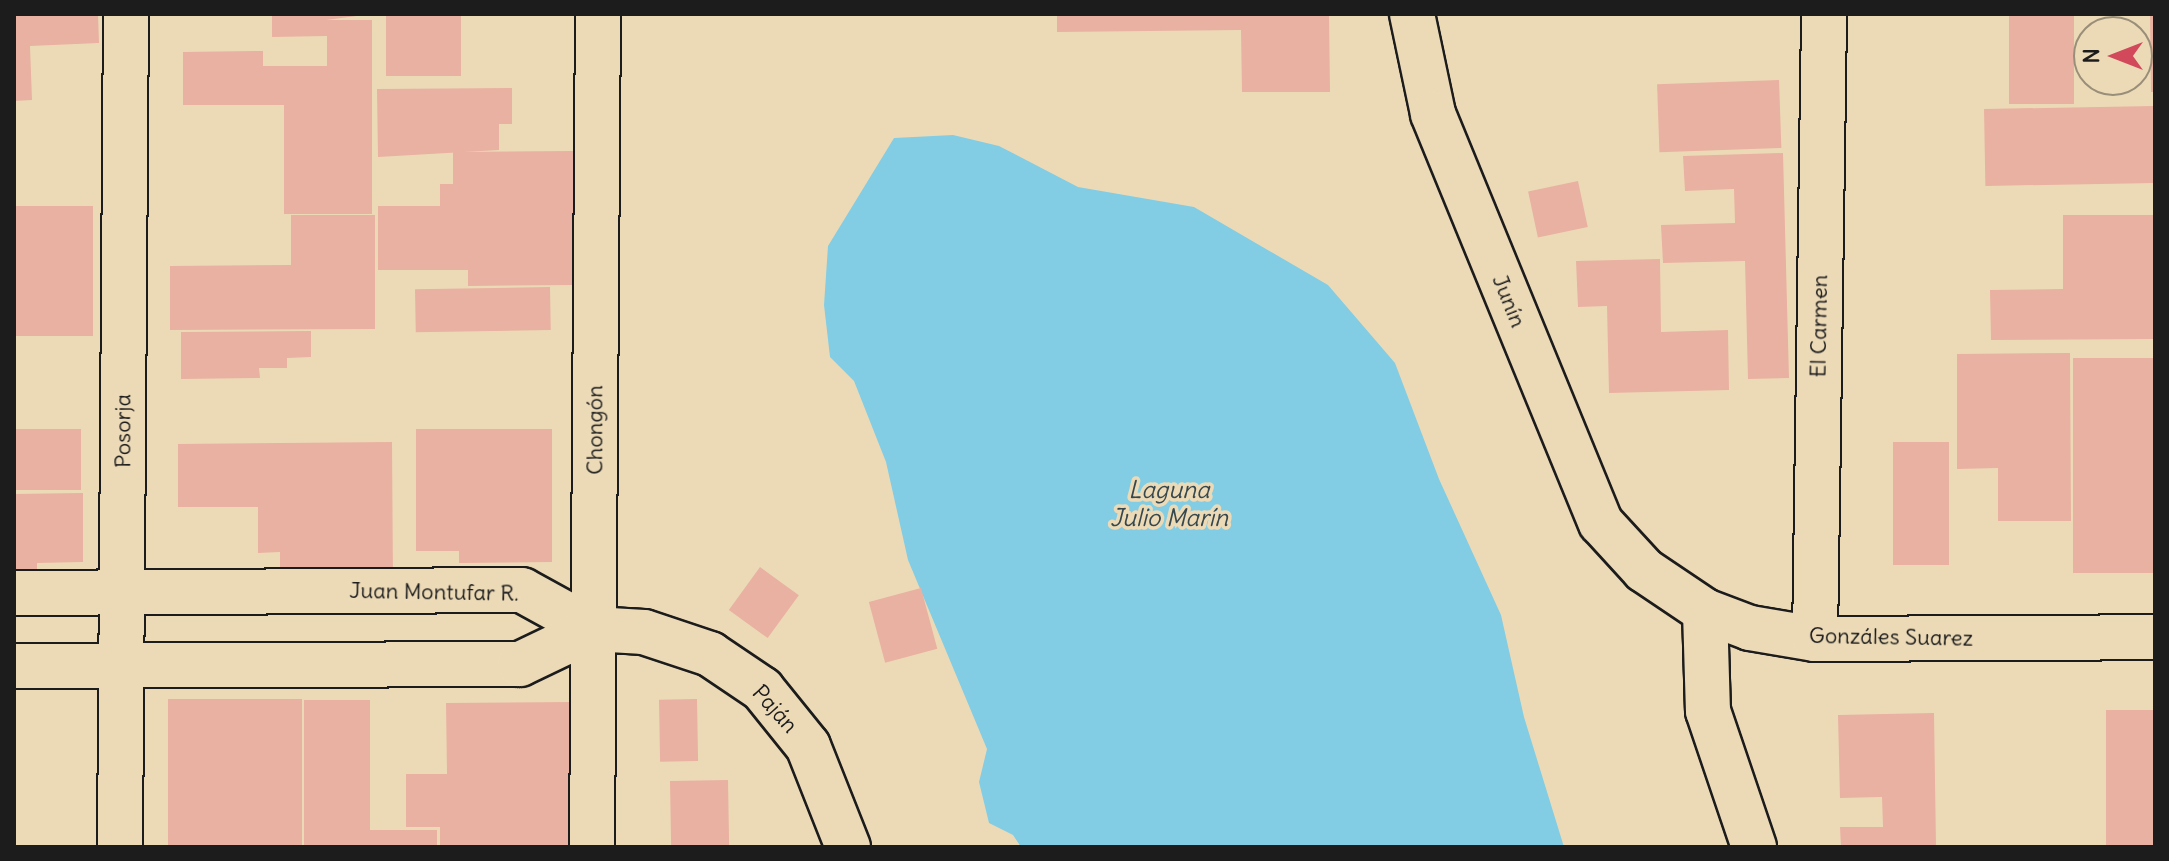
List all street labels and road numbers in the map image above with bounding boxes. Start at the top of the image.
street label: Junín [1487,271,1531,331]
street label: El Carmen [1805,274,1833,378]
street label: Chongón [582,385,608,475]
street label: Posorja [110,394,136,468]
street label: Juan Montufar R. [349,577,519,607]
street label: Gonzáles Suarez [1809,622,1973,652]
street label: Paján [747,680,803,738]

